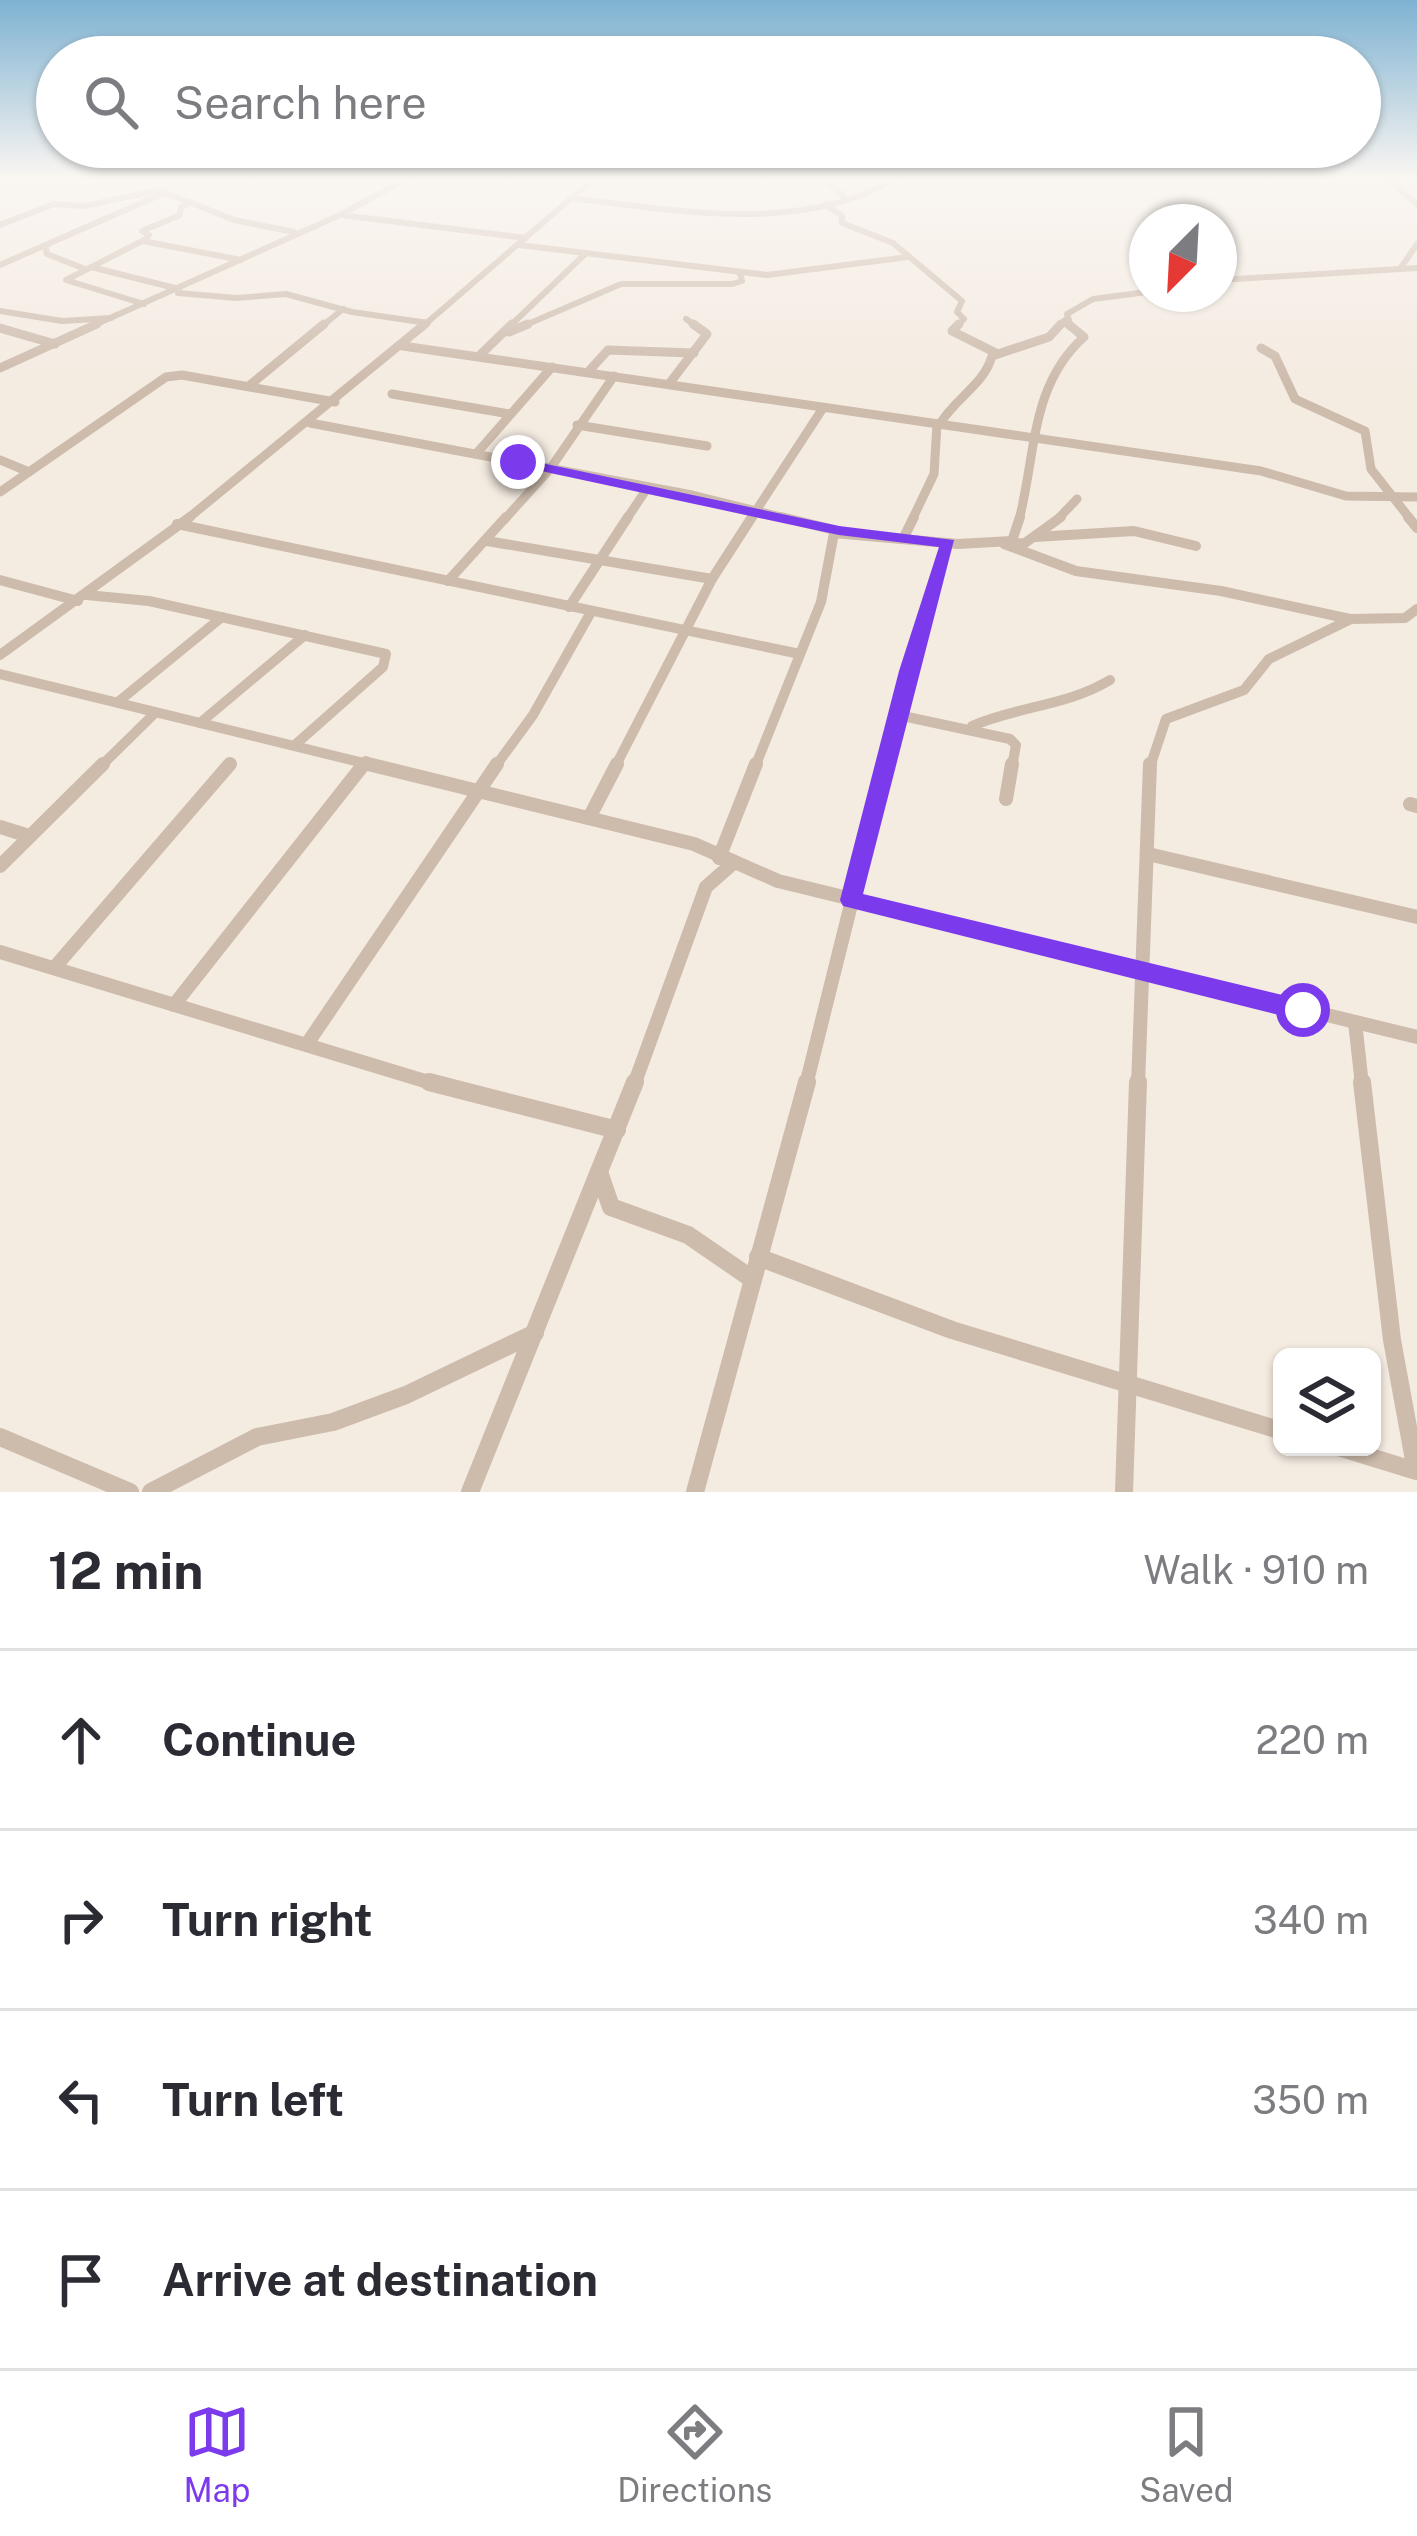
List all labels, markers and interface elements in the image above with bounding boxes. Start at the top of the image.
search box [36,36,1381,168]
icon: search [78,69,144,135]
text: Search here [174,76,427,129]
north arrow [1129,204,1237,312]
route end [491,435,545,489]
route start [1276,983,1330,1037]
map controls [1273,1348,1381,1456]
button: layers [1273,1348,1381,1456]
text: 12 min [48,1541,203,1600]
text: Walk · 910 m [1143,1547,1369,1593]
icon: ahead [48,1707,114,1773]
text: Continue [162,1713,356,1766]
text: 220 m [1255,1717,1369,1763]
icon: right [48,1887,114,1953]
text: Turn right [162,1893,373,1946]
text: 340 m [1253,1897,1369,1943]
icon: left [48,2067,114,2133]
text: Turn left [162,2073,344,2126]
text: 350 m [1252,2077,1369,2123]
icon: arrive [48,2247,114,2313]
text: Arrive at destination [162,2253,598,2306]
tab: Map [183,2399,250,2509]
tab: Directions [617,2399,772,2509]
tab: Saved [1139,2399,1234,2509]

